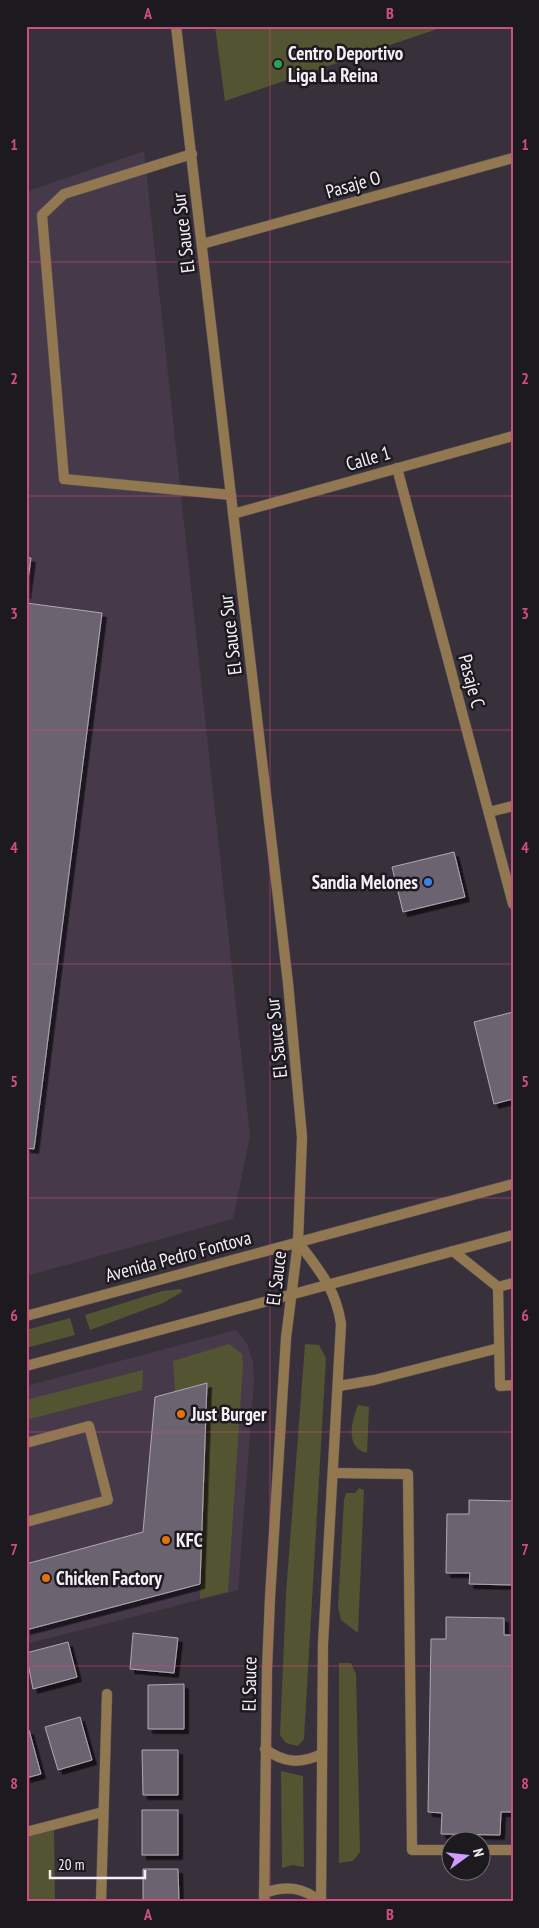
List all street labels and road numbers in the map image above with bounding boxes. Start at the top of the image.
street label: Pasaje O [323,165,383,203]
street label: El Sauce Sur [166,191,200,274]
street label: Calle 1 [343,440,393,476]
street label: El Sauce Sur [213,593,247,676]
street label: Pasaje C [453,652,491,711]
street label: El Sauce Sur [260,996,292,1079]
street label: Avenida Pedro Fontova [102,1225,254,1287]
street label: El Sauce [261,1249,291,1307]
street label: El Sauce [237,1656,261,1712]

